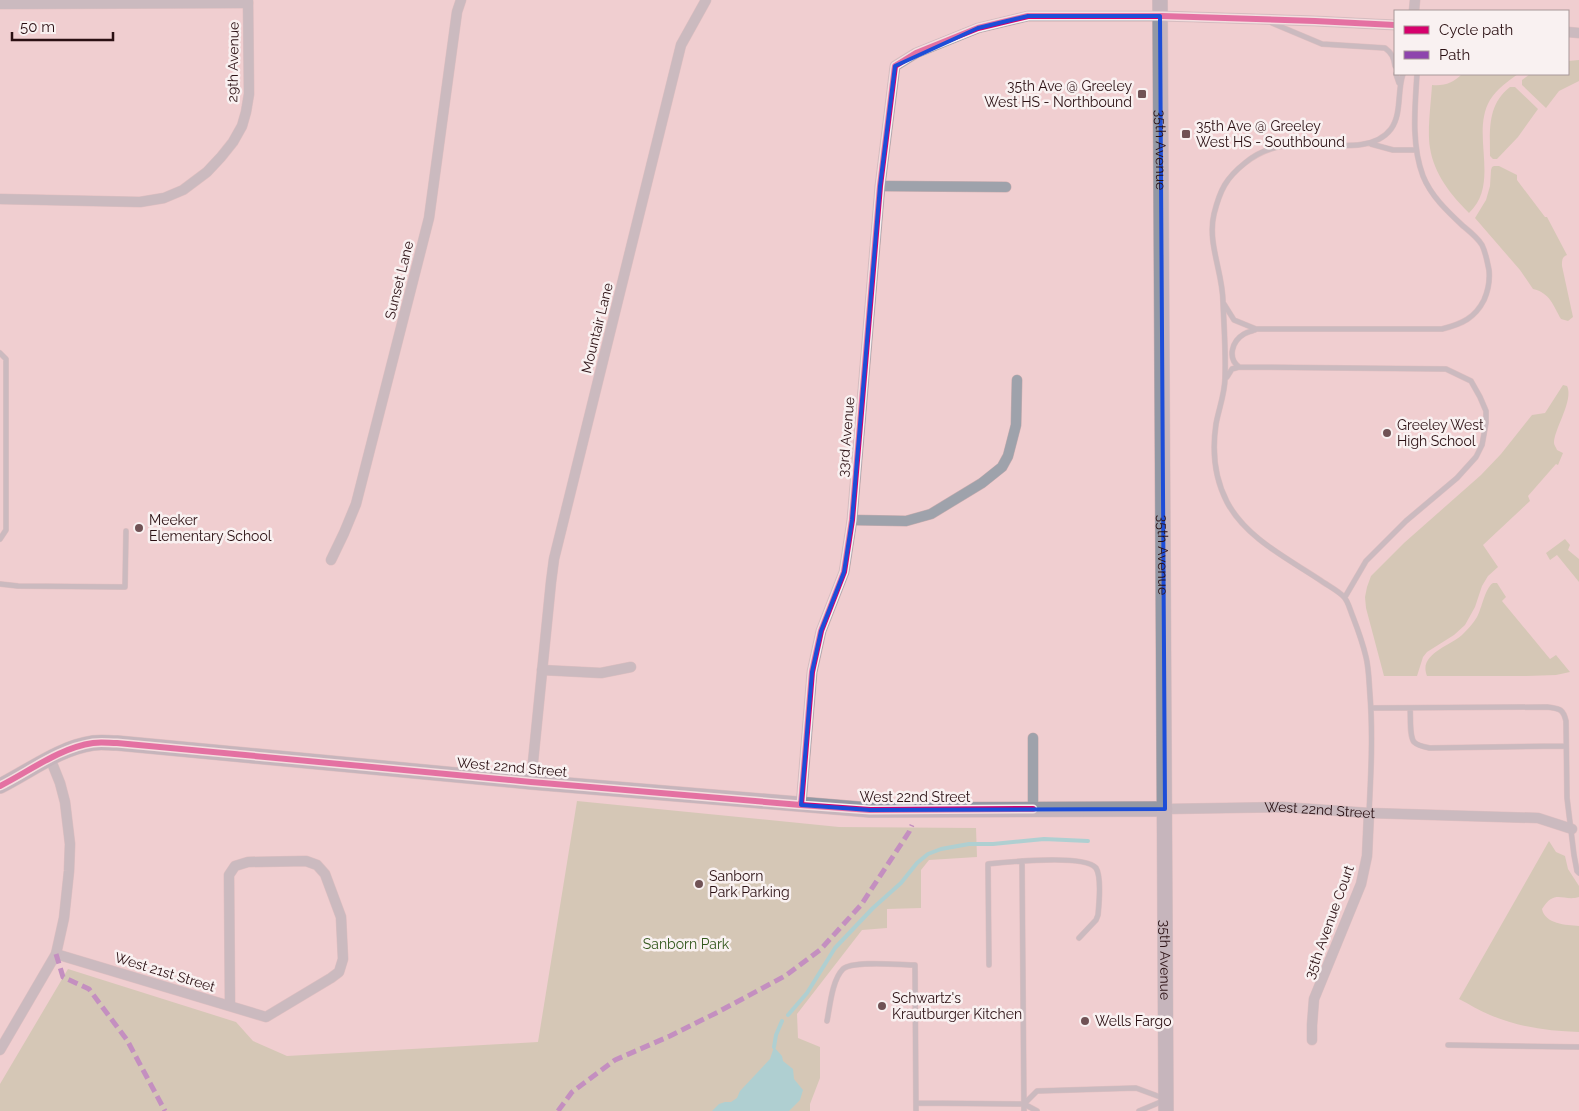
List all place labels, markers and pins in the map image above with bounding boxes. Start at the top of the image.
place label: 35th Ave @ Greeley West HS - Northbound [984,78,1132,110]
marker: 35th Ave @ Greeley West HS - Northbound [1136,88,1148,100]
place label: 35th Ave @ Greeley West HS - Southbound [1196,118,1345,150]
marker: 35th Ave @ Greeley West HS - Southbound [1180,128,1192,140]
place label: Greeley West High School [1397,417,1484,449]
marker: Greeley West High School [1381,427,1393,439]
place label: Meeker Elementary School [149,512,272,544]
marker: Meeker Elementary School [133,522,145,534]
place label: Sanborn Park Parking [709,868,790,900]
marker: Sanborn Park Parking [693,878,705,890]
place label: Schwartz's Krautburger Kitchen [892,990,1022,1022]
marker: Schwartz's Krautburger Kitchen [876,1000,888,1012]
place label: Wells Fargo [1095,1013,1172,1029]
marker: Wells Fargo [1079,1015,1091,1027]

